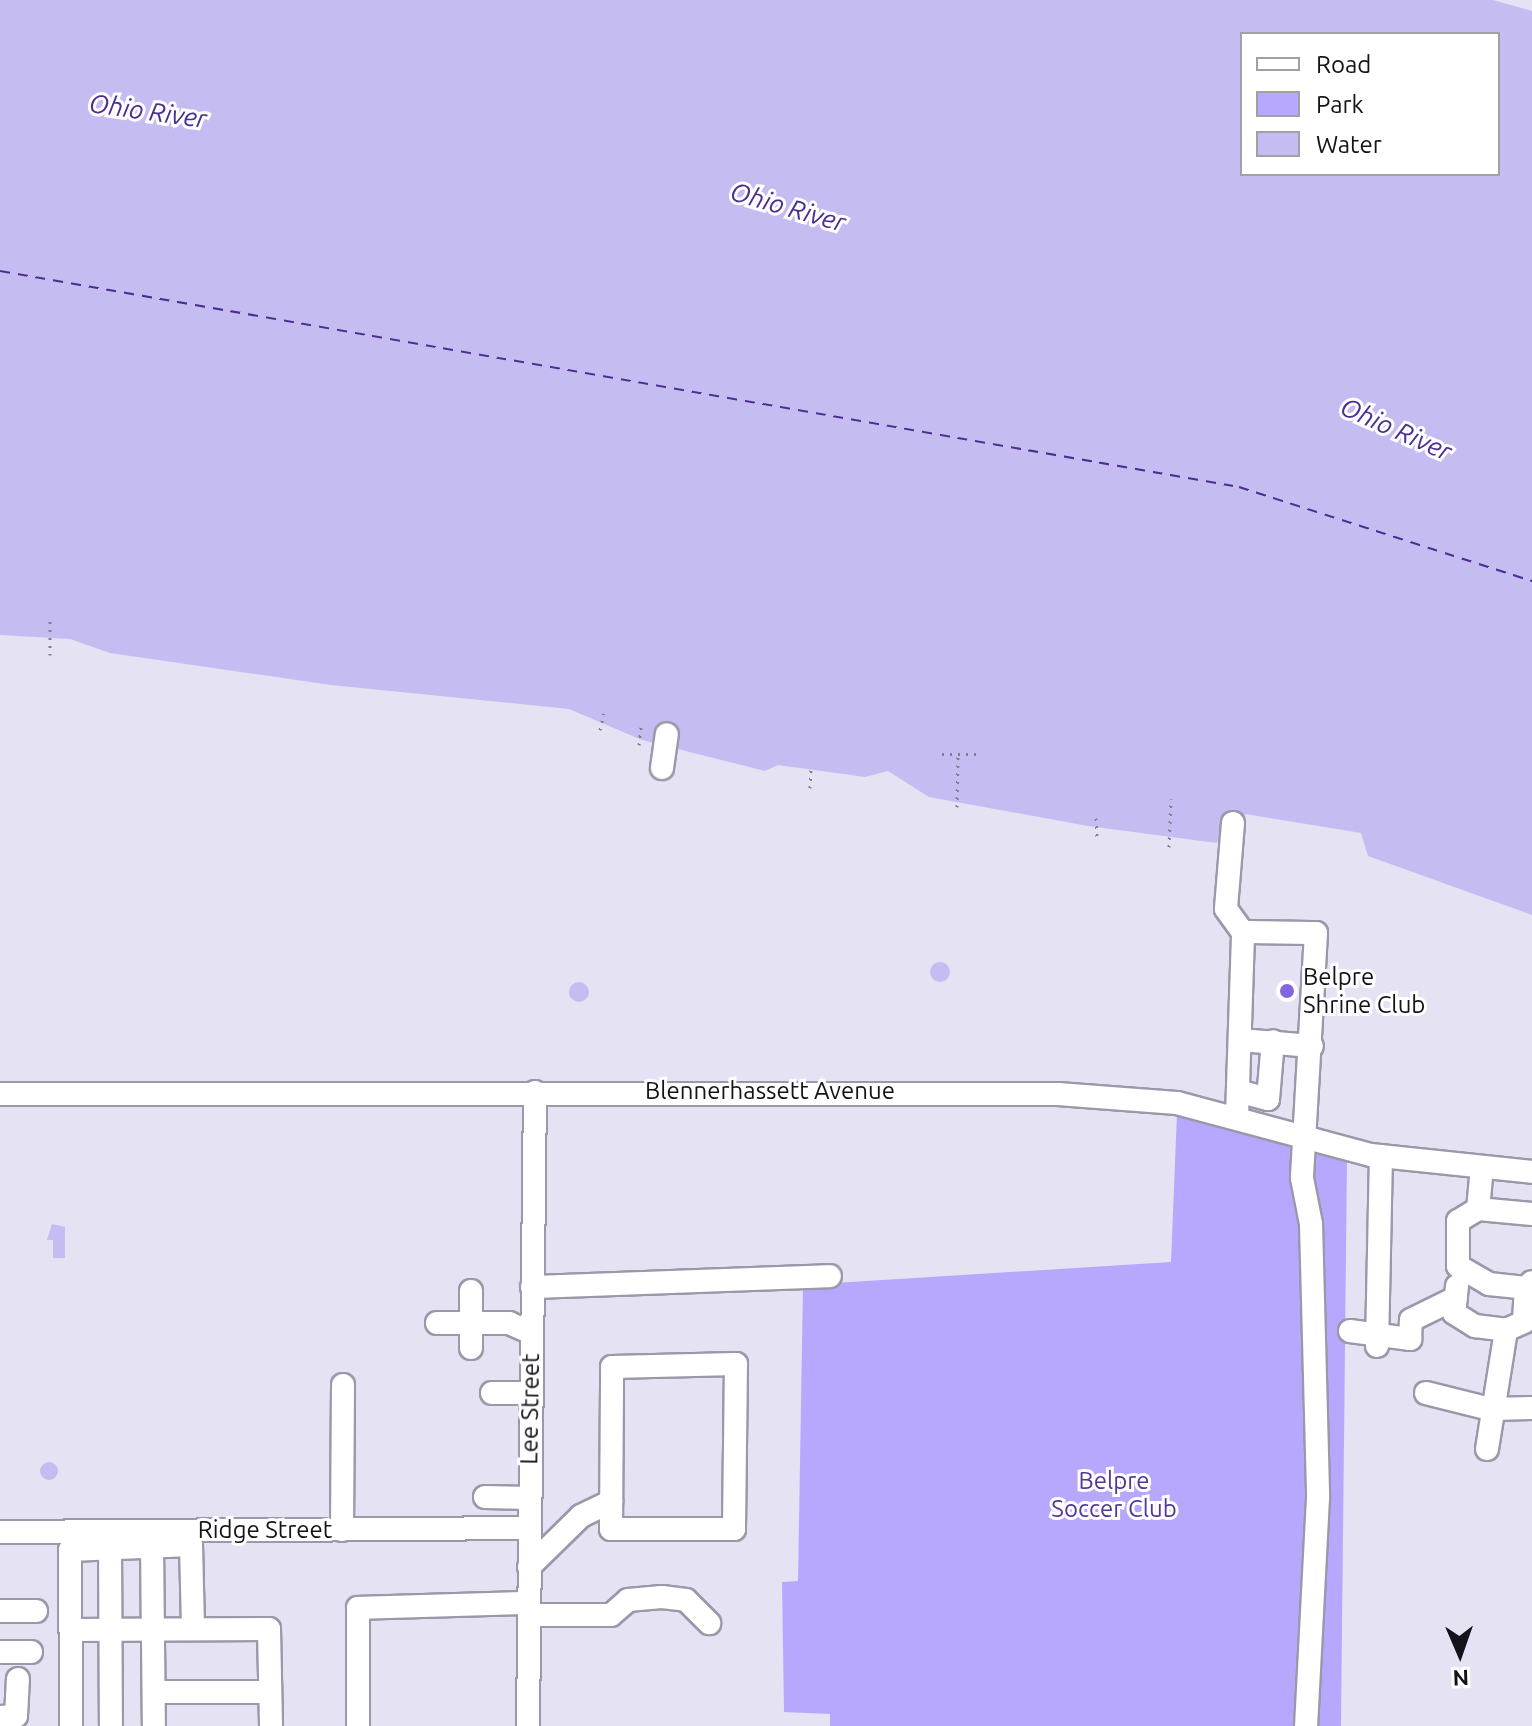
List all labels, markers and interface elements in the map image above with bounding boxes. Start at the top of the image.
legend [1240,32,1500,176]
text: Road [1316,51,1371,78]
water label: Ohio River [87,87,209,135]
text: Park [1316,91,1364,118]
text: Water [1316,131,1382,158]
water label: Ohio River [727,176,849,238]
water label: Ohio River [1335,391,1457,467]
place label: Belpre Shrine Club [1303,963,1425,1019]
marker: Belpre Shrine Club [1278,982,1296,1000]
street label: Blennerhassett Avenue [645,1077,895,1105]
street label: Lee Street [515,1353,545,1465]
park label: Belpre Soccer Club [1051,1467,1177,1523]
street label: Ridge Street [198,1516,332,1544]
north arrow [1420,1614,1500,1694]
text: N [1452,1666,1470,1691]

